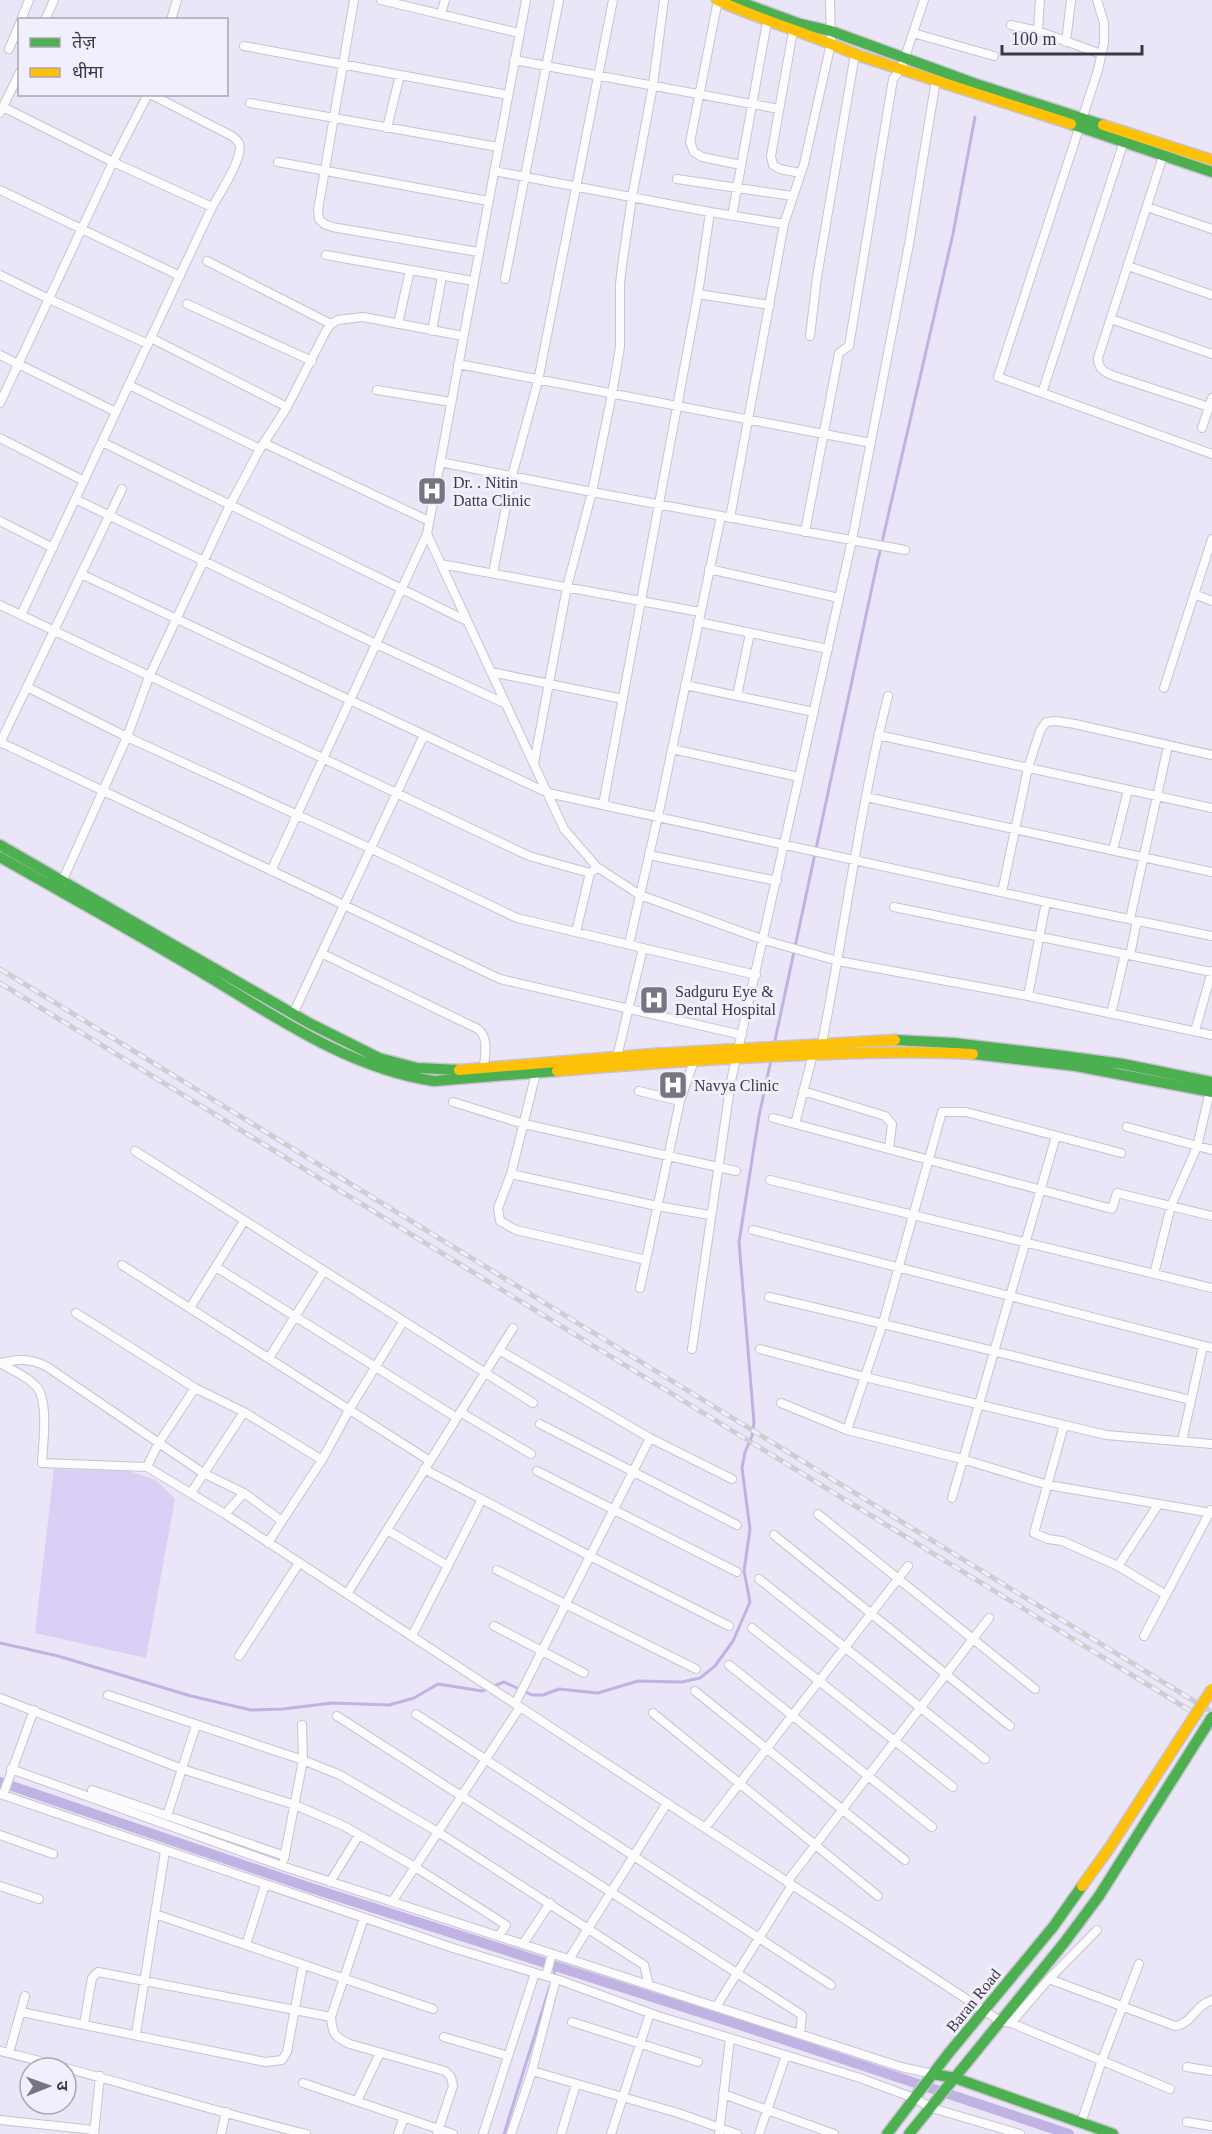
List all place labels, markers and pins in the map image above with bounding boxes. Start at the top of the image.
place label: Dr. . Nitin Datta Clinic [453,474,531,509]
hospital icon: Dr. . Nitin Datta Clinic [416,475,448,507]
place label: Sadguru Eye & Dental Hospital [675,983,776,1019]
hospital icon: Sadguru Eye & Dental Hospital [638,984,670,1016]
hospital icon: Navya Clinic [657,1069,689,1101]
place label: Navya Clinic [694,1077,779,1095]

